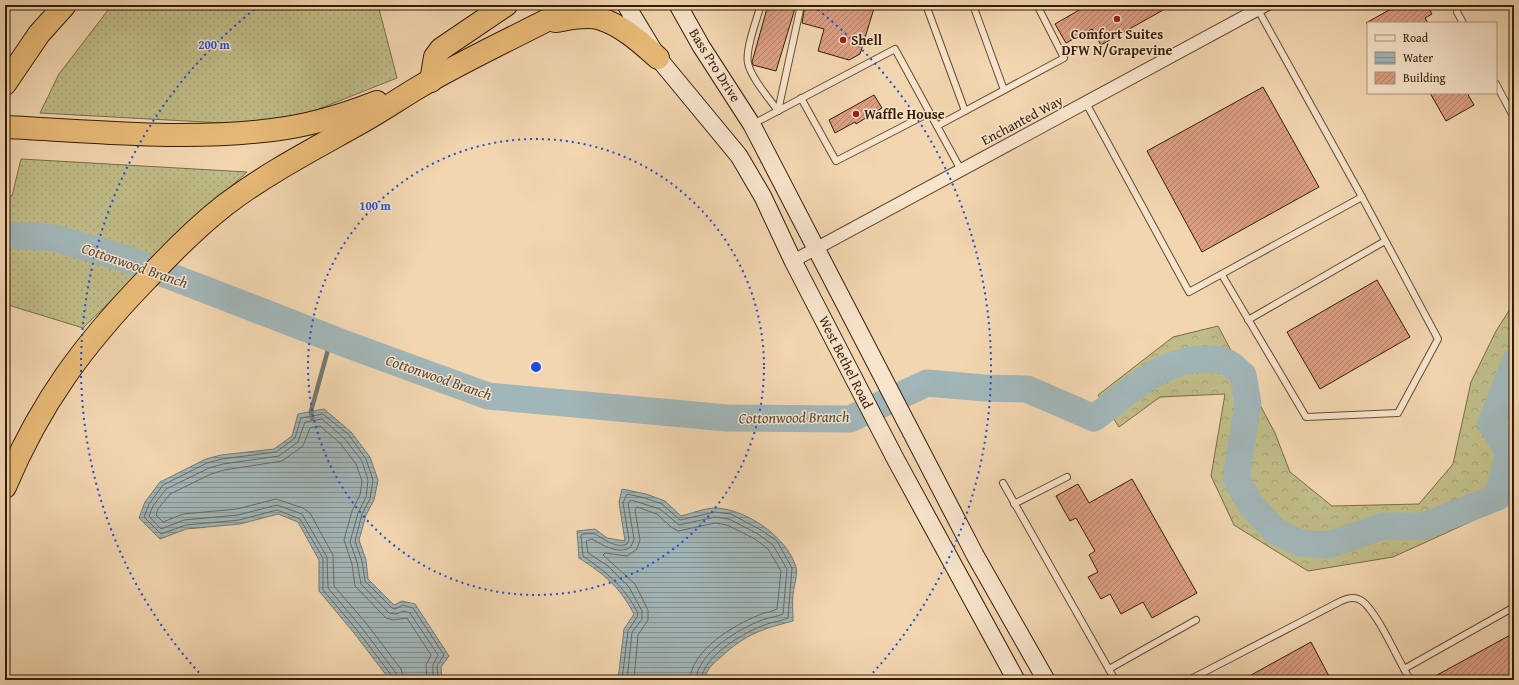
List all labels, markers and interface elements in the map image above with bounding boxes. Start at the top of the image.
marker: Comfort Suites DFW N/Grapevine [1112,14,1122,24]
legend [1367,22,1497,94]
street label: Bass Pro Drive [684,24,746,106]
place label: Comfort Suites DFW N/Grapevine [1062,24,1173,60]
text: Road [1403,29,1429,46]
place label: Shell [851,30,883,50]
marker: Shell [838,35,848,45]
text: 200 m [198,36,231,53]
text: Water [1403,49,1433,66]
text: Building [1403,69,1446,86]
street label: Enchanted Way [977,90,1067,150]
place label: Waffle House [864,104,945,124]
marker: Waffle House [851,109,861,119]
text: 100 m [359,197,392,214]
water label: Cottonwood Branch [79,237,191,293]
street label: West Bethel Road [814,312,878,412]
water label: Cottonwood Branch [383,349,495,405]
centre of rings [529,360,543,374]
water label: Cottonwood Branch [738,406,850,428]

